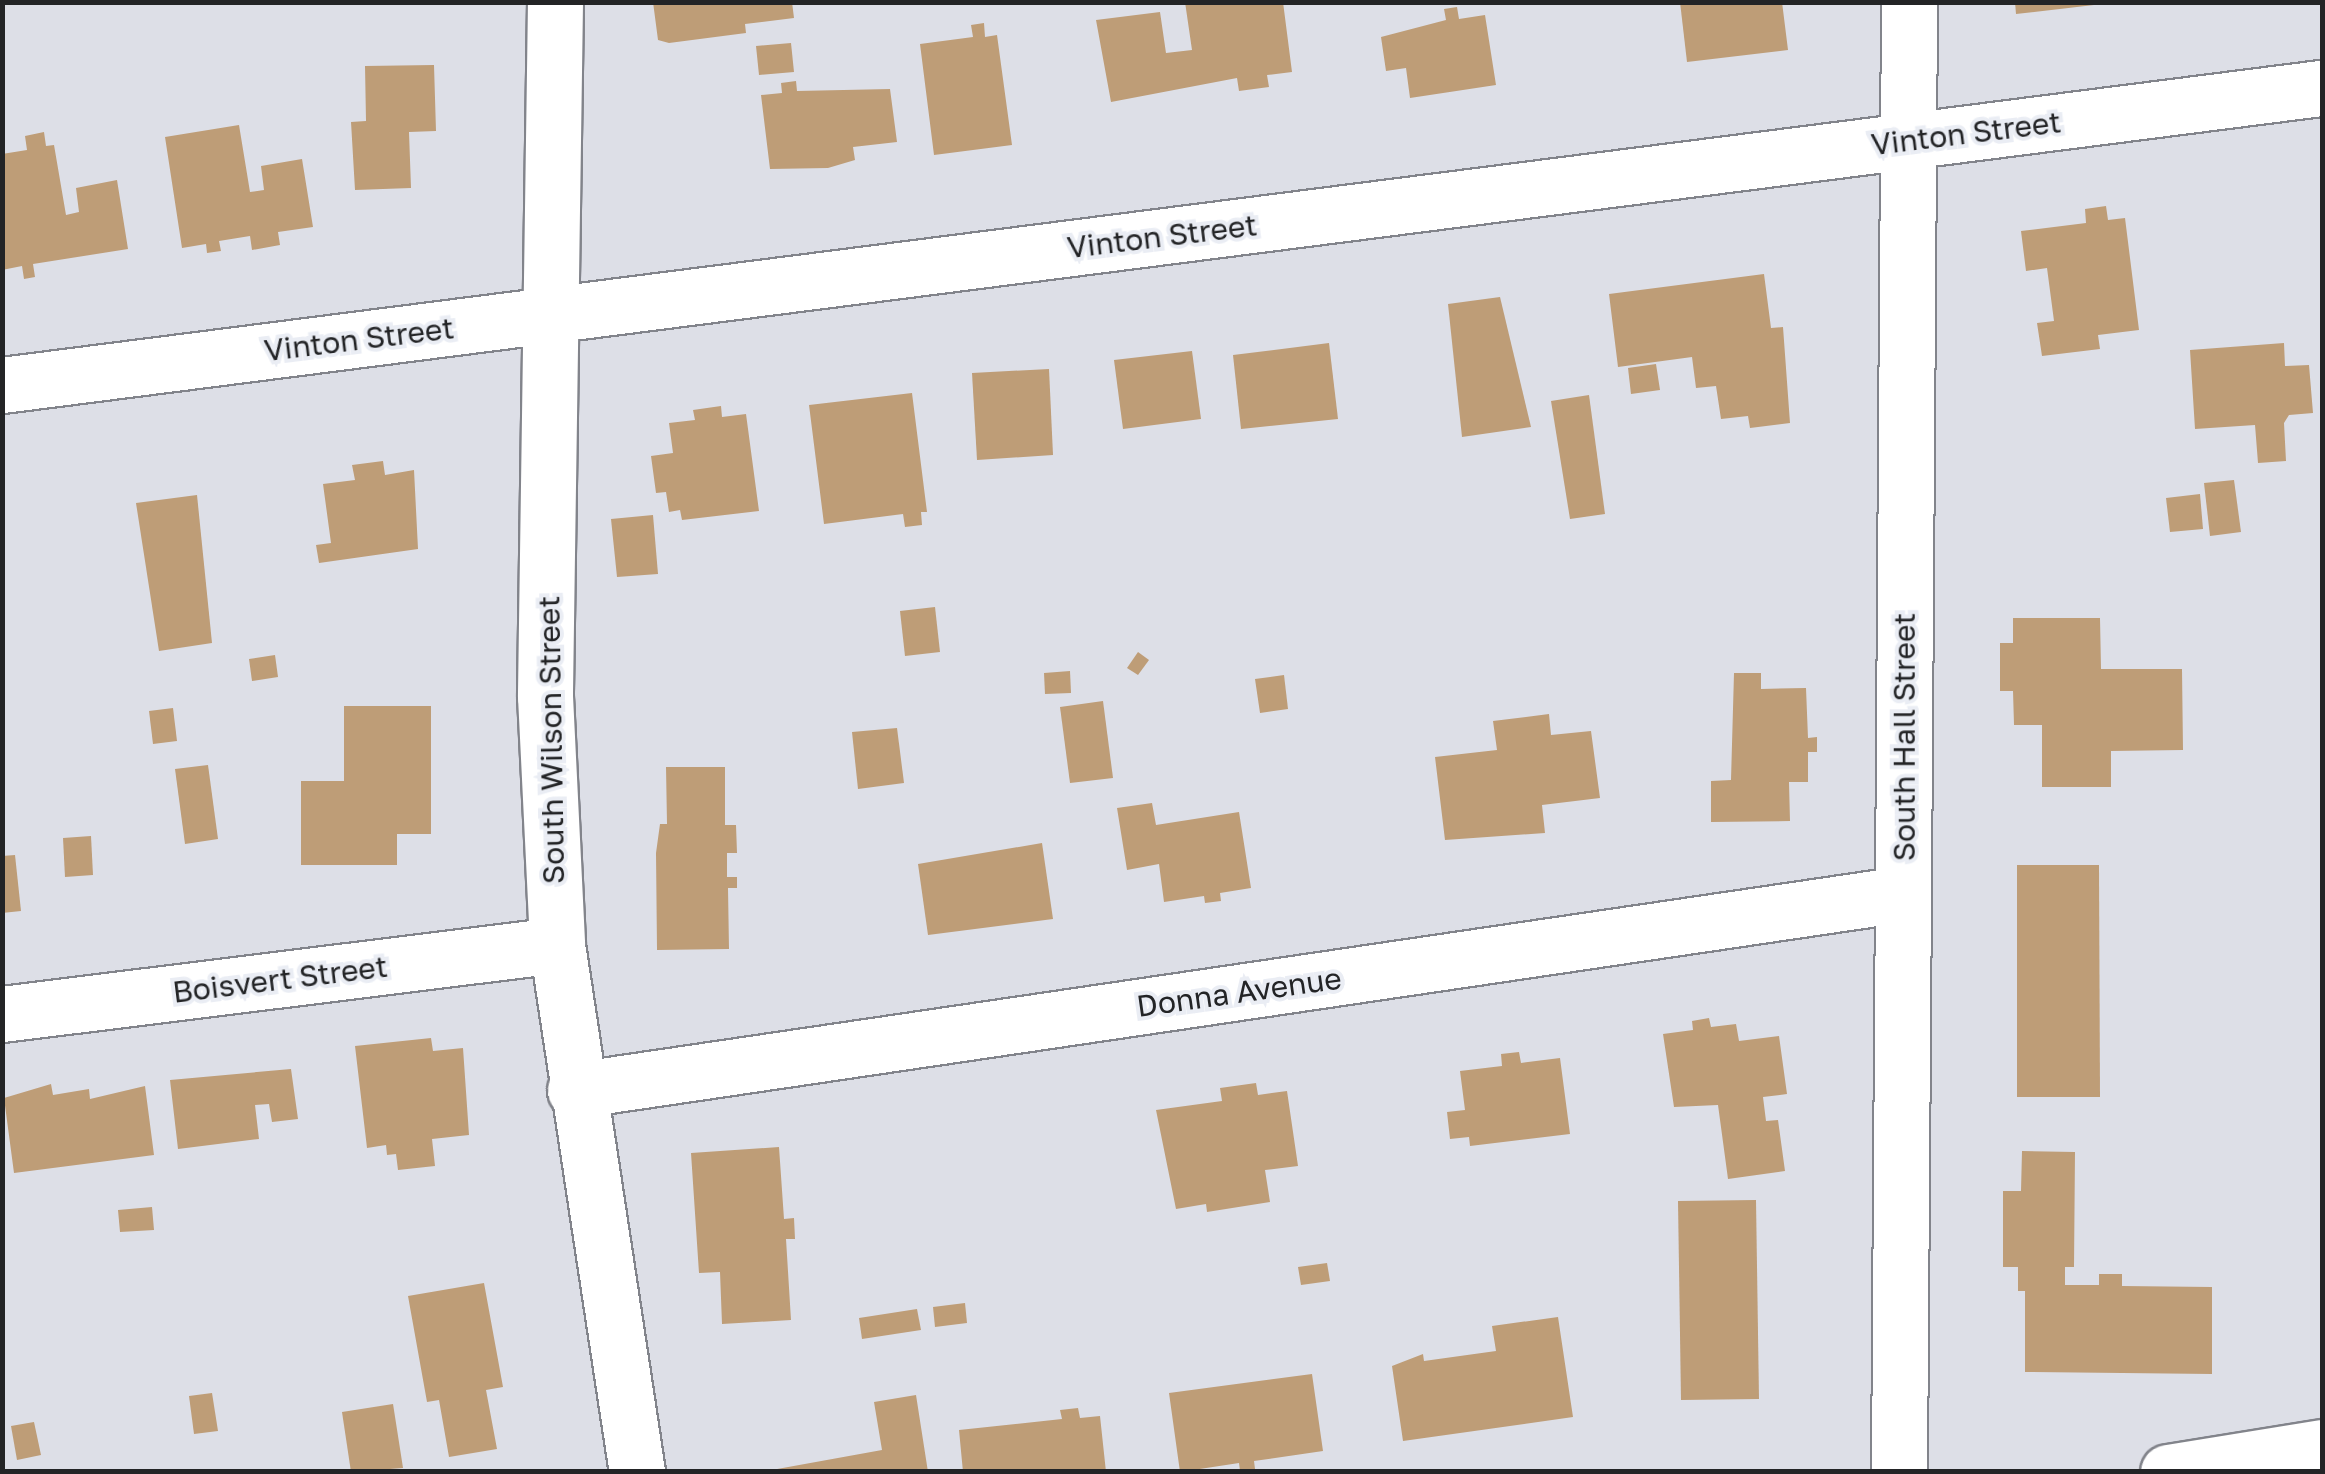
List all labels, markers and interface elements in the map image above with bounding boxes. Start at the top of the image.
street label: Vinton Street [1869,103,2063,163]
street label: Vinton Street [1065,206,1259,266]
street label: Vinton Street [262,309,456,369]
street label: South Wilson Street [530,596,572,884]
street label: South Hall Street [1886,613,1922,861]
street label: Boisvert Street [170,948,390,1010]
street label: Donna Avenue [1134,960,1344,1024]

